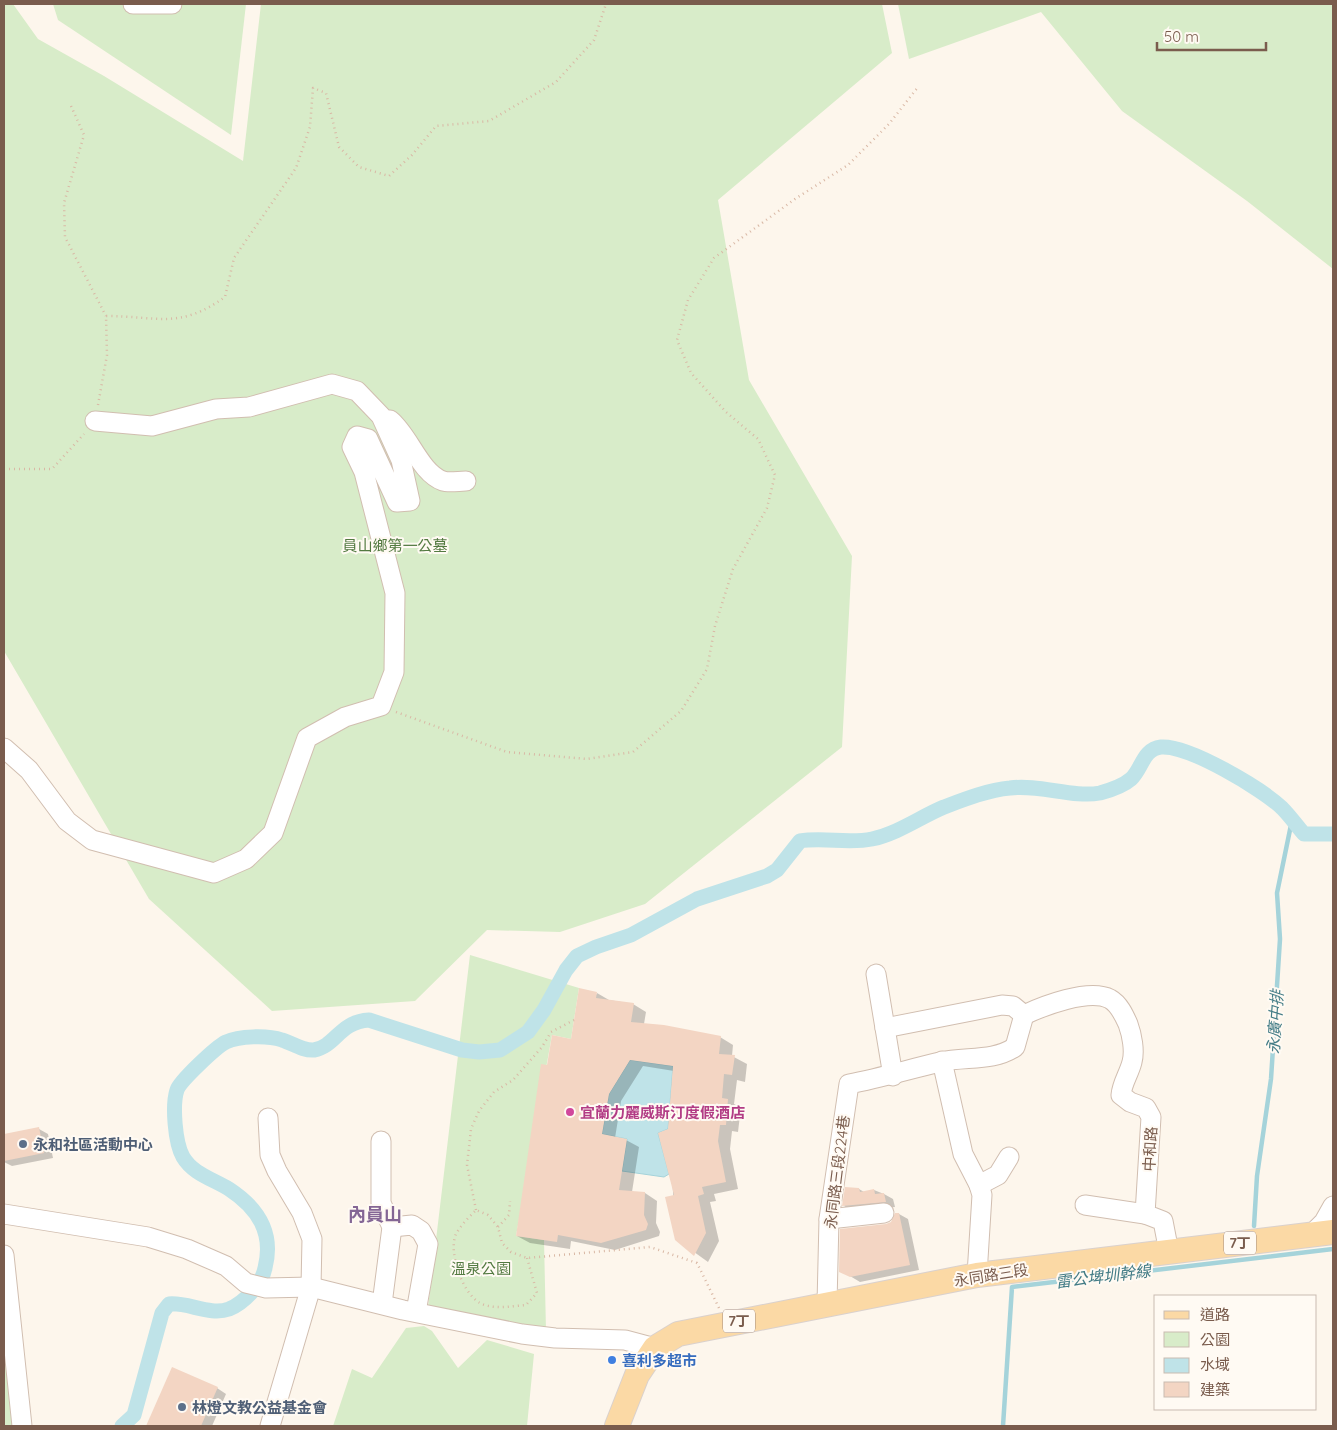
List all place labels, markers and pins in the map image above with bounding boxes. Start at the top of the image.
place label: 宜蘭力麗威斯汀度假酒店 [580,1103,745,1122]
marker: 宜蘭力麗威斯汀度假酒店 [564,1106,576,1118]
place label: 永和社區活動中心 [33,1135,153,1154]
marker: 永和社區活動中心 [17,1138,29,1150]
place label: 喜利多超市 [622,1351,697,1370]
marker: 喜利多超市 [606,1354,618,1366]
place label: 林燈文教公益基金會 [192,1398,327,1417]
marker: 林燈文教公益基金會 [176,1401,188,1413]

